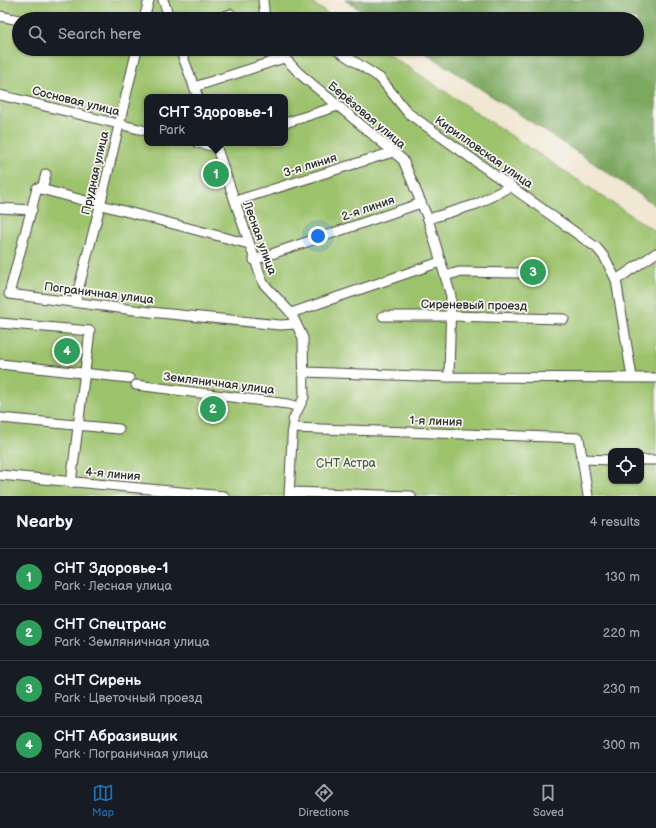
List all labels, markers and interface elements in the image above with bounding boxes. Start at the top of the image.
search box [12,12,644,56]
icon: search [26,23,48,45]
text: Search here [58,25,141,44]
street label: Берёзовая улица [325,78,409,152]
street label: Сосновая улица [30,83,121,120]
popup [144,94,288,146]
text: СНТ Здоровье-1 [159,103,273,122]
street label: Кирилловская улица [432,113,536,192]
text: Park [159,122,185,138]
street label: Прудная улица [79,130,112,216]
street label: 3-я линия [281,150,339,181]
pin: 1 [203,159,229,189]
street label: 2-я линия [340,192,397,225]
street label: Лесная улица [239,198,280,277]
your location [308,226,328,246]
pin: 3 [520,257,546,287]
street label: Пограничная улица [43,279,155,308]
street label: Сиреневый проезд [421,297,528,314]
pin: 4 [54,336,80,366]
street label: Земляничная улица [163,369,275,398]
pin: 2 [200,394,226,424]
street label: 1-я линия [409,413,463,430]
map controls [608,448,644,484]
button: locate [608,448,644,484]
park label: СНТ Астра [316,456,376,471]
street label: 4-я линия [85,465,141,484]
text: Nearby [16,512,73,532]
text: 4 results [590,514,640,530]
text: СНТ Здоровье-1 [54,559,169,578]
text: 1 [26,569,32,585]
text: 130 m [605,569,640,585]
text: Park · Лесная улица [54,578,172,594]
text: СНТ Спецтранс [54,615,166,634]
text: 2 [25,625,33,641]
text: 220 m [603,625,640,641]
text: Park · Земляничная улица [54,634,210,650]
text: СНТ Сирень [54,671,141,690]
text: 3 [25,681,33,697]
text: 230 m [603,681,640,697]
text: Park · Цветочный проезд [54,690,203,706]
text: СНТ Абразивщик [54,727,177,746]
text: 4 [25,737,33,753]
text: 300 m [602,737,640,753]
text: Park · Пограничная улица [54,746,208,762]
tab: Map [92,782,114,819]
tab: Directions [298,782,349,819]
tab: Saved [533,782,564,819]

